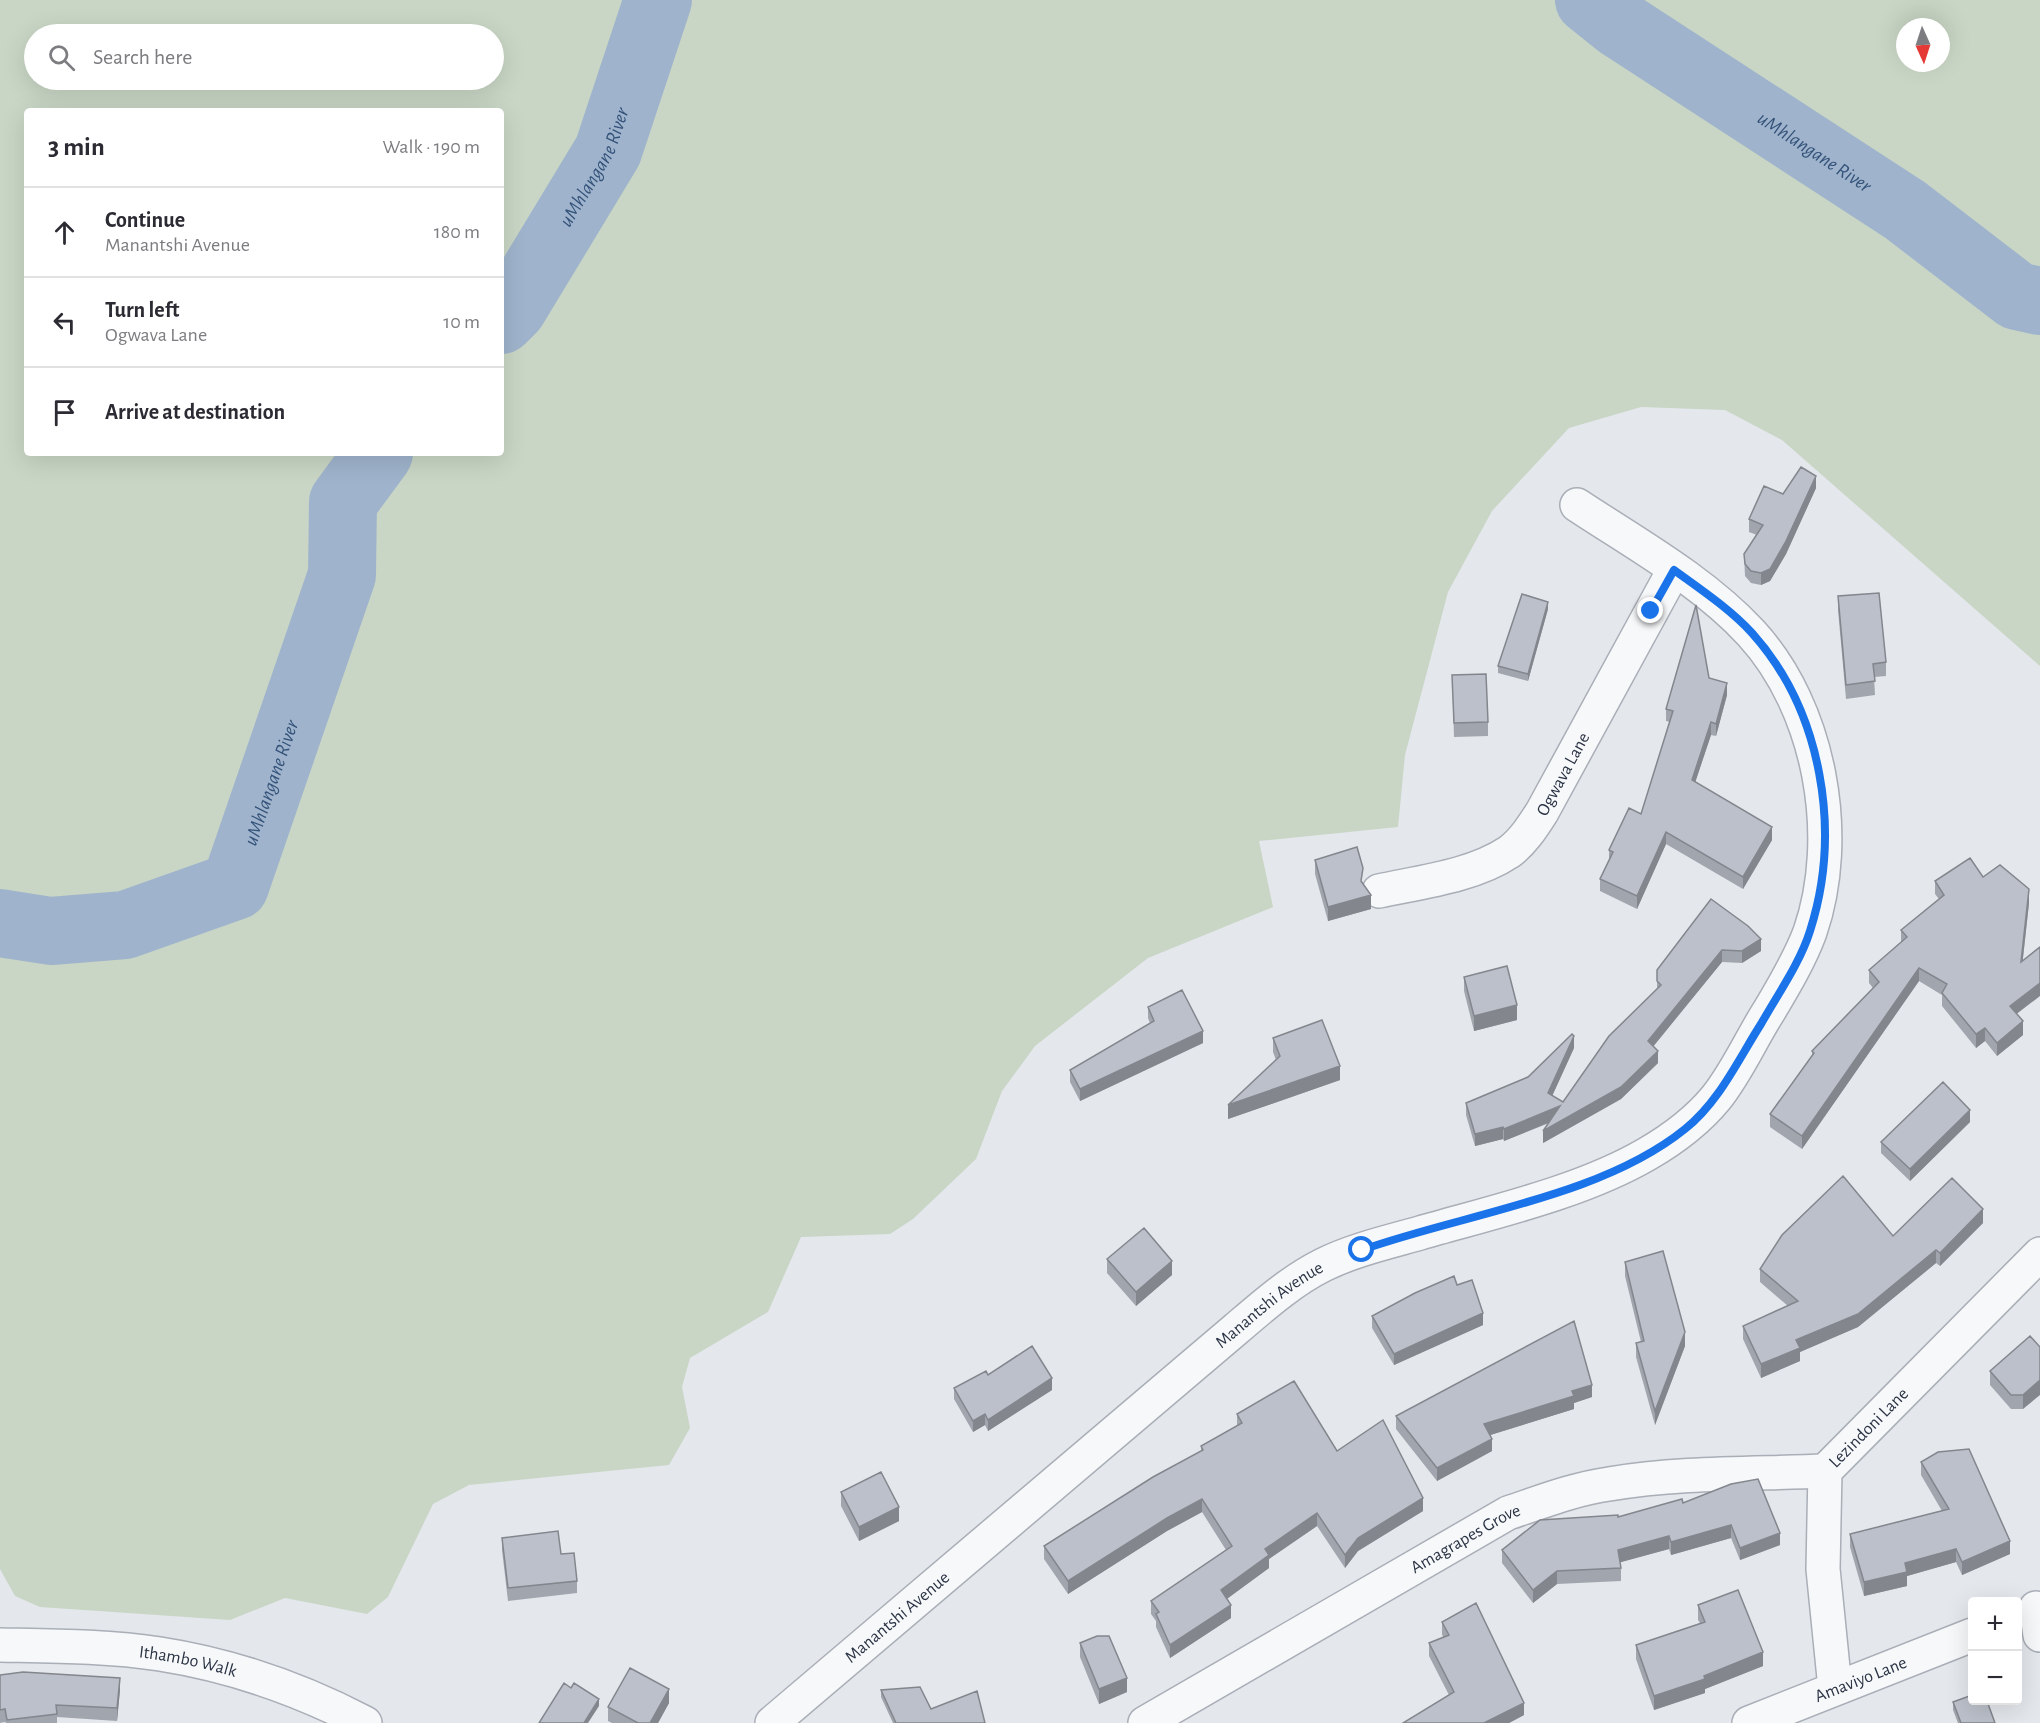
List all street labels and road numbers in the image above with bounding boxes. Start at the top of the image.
street label: Ogwava Lane [1534,730,1594,819]
street label: Manantshi Avenue [1213,1259,1326,1352]
street label: Lezindoni Lane [1826,1385,1912,1472]
street label: Amagrapes Grove [1408,1501,1523,1577]
street label: Manantshi Avenue [842,1568,953,1667]
street label: Ithambo Walk [138,1643,239,1681]
street label: Amaviyo Lane [1812,1654,1910,1706]

